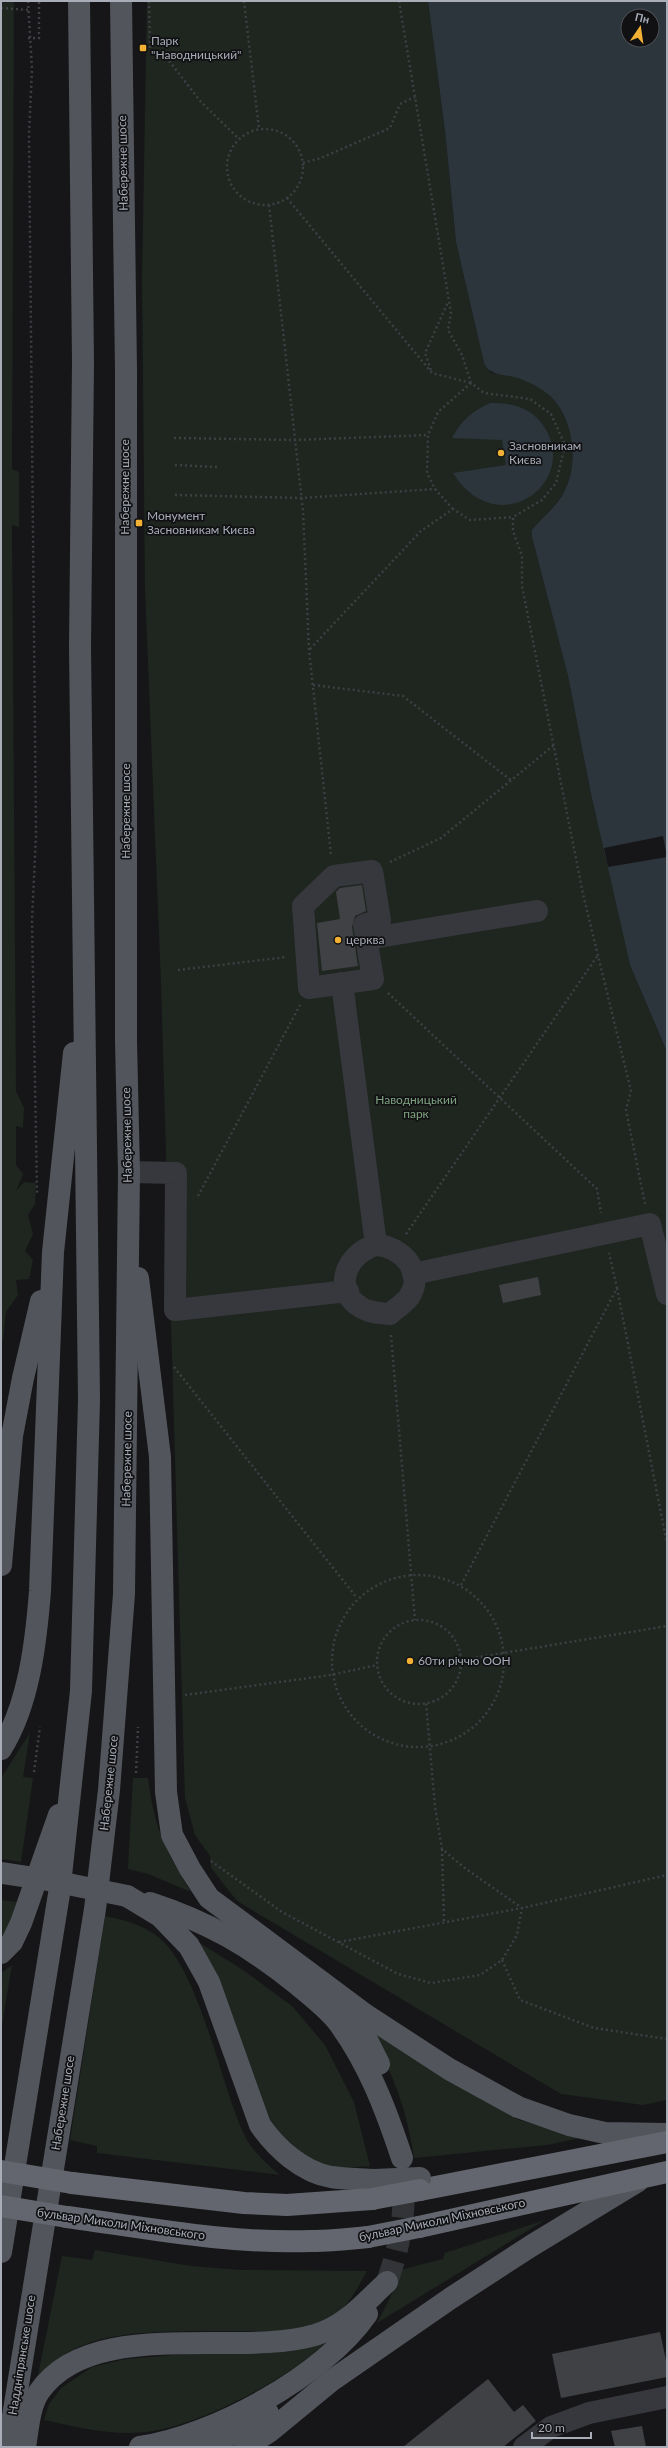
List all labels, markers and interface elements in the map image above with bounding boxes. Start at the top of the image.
north arrow [620,8,660,48]
text: Пн [634,10,651,26]
place label: Парк "Наводницький" [151,33,241,62]
marker: Парк "Наводницький" [138,43,148,53]
street label: Набережне шосе [114,115,131,211]
place label: Засновникам Києва [509,438,581,467]
street label: Набережне шосе [117,439,132,535]
marker: Засновникам Києва [496,448,506,458]
place label: Монумент Засновникам Києва [147,508,255,537]
marker: Монумент Засновникам Києва [134,518,144,528]
street label: Набережне шосе [118,763,133,859]
place label: церква [346,932,384,947]
marker: церква [333,935,343,945]
street label: Набережне шосе [118,1087,135,1183]
park label: Наводницький парк [375,1092,457,1121]
street label: Набережне шосе [118,1411,135,1507]
place label: 60ти річчю ООН [418,1653,511,1668]
marker: 60ти річчю ООН [405,1656,415,1666]
street label: Набережне шосе [96,1735,121,1831]
street label: Набережне шосе [48,2055,77,2151]
street label: бульвар Миколи Міхновського [357,2195,527,2244]
street label: бульвар Миколи Міхновського [36,2204,206,2243]
street label: Наддніпрянське шосе [5,2294,38,2416]
scale bar [532,2414,591,2440]
text: 20 m [538,2420,565,2435]

